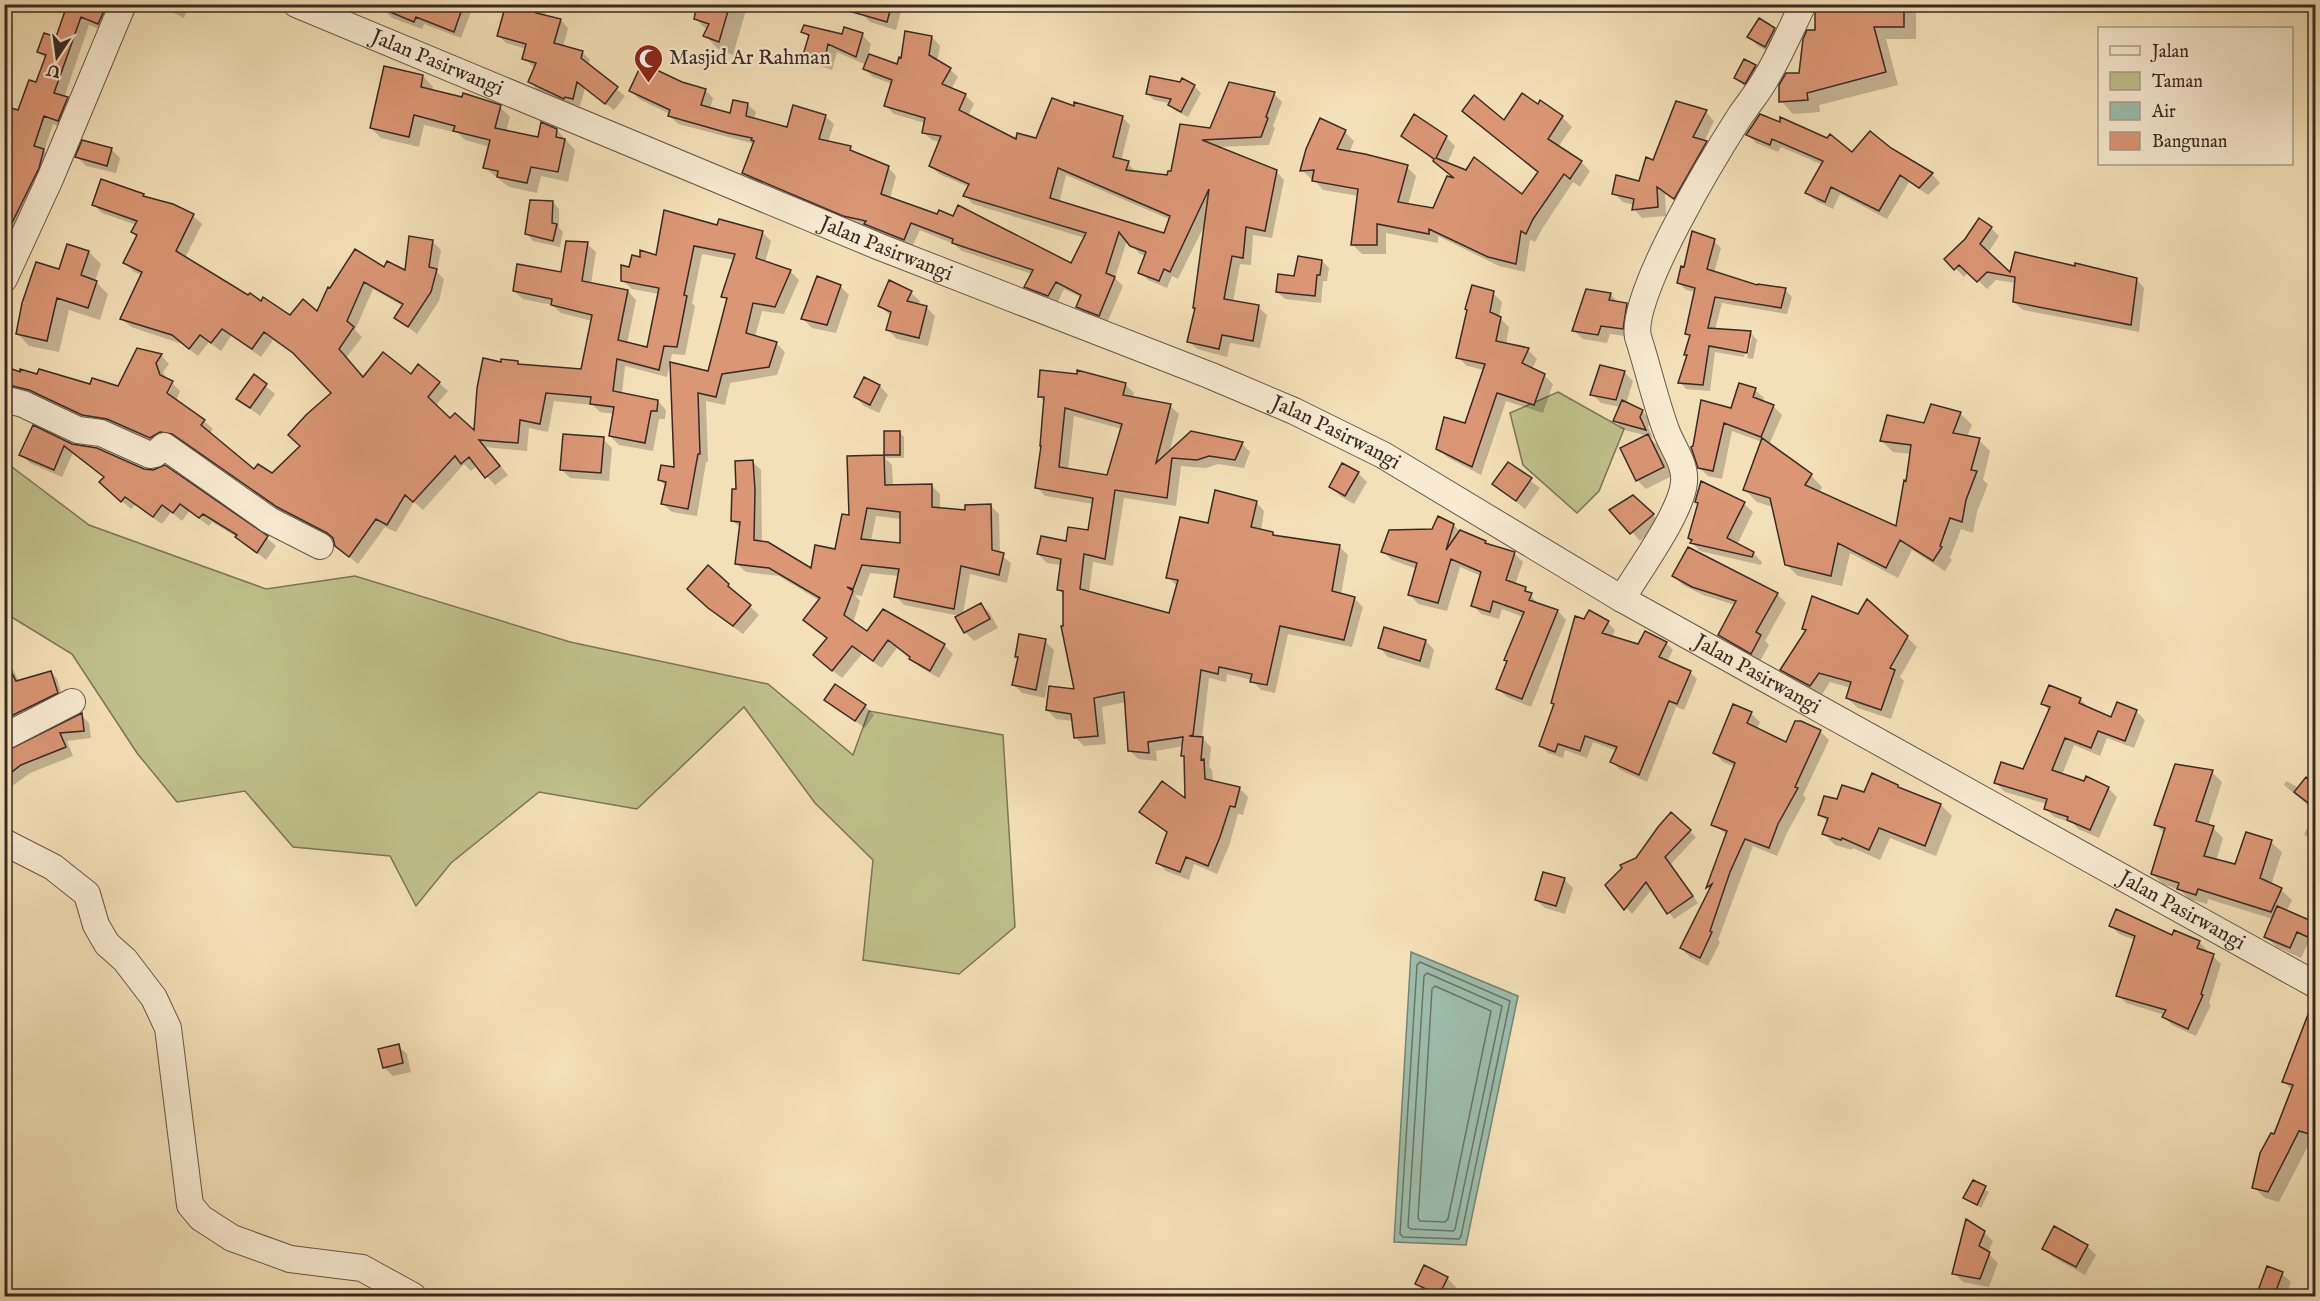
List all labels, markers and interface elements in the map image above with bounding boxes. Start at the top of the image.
street label: Jalan Pasirwangi [365,23,507,102]
north arrow [27,27,87,87]
legend [2098,27,2293,165]
text: Jalan [2150,41,2189,64]
mosque icon: Masjid Ar Rahman [632,42,664,84]
place label: Masjid Ar Rahman [669,45,831,72]
text: U [45,58,64,81]
text: Taman [2152,71,2203,94]
text: Air [2151,101,2176,124]
text: Bangunan [2152,131,2228,154]
street label: Jalan Pasirwangi [814,209,956,287]
street label: Jalan Pasirwangi [1266,389,1406,476]
street label: Jalan Pasirwangi [1688,627,1825,720]
street label: Jalan Pasirwangi [2112,864,2250,956]

